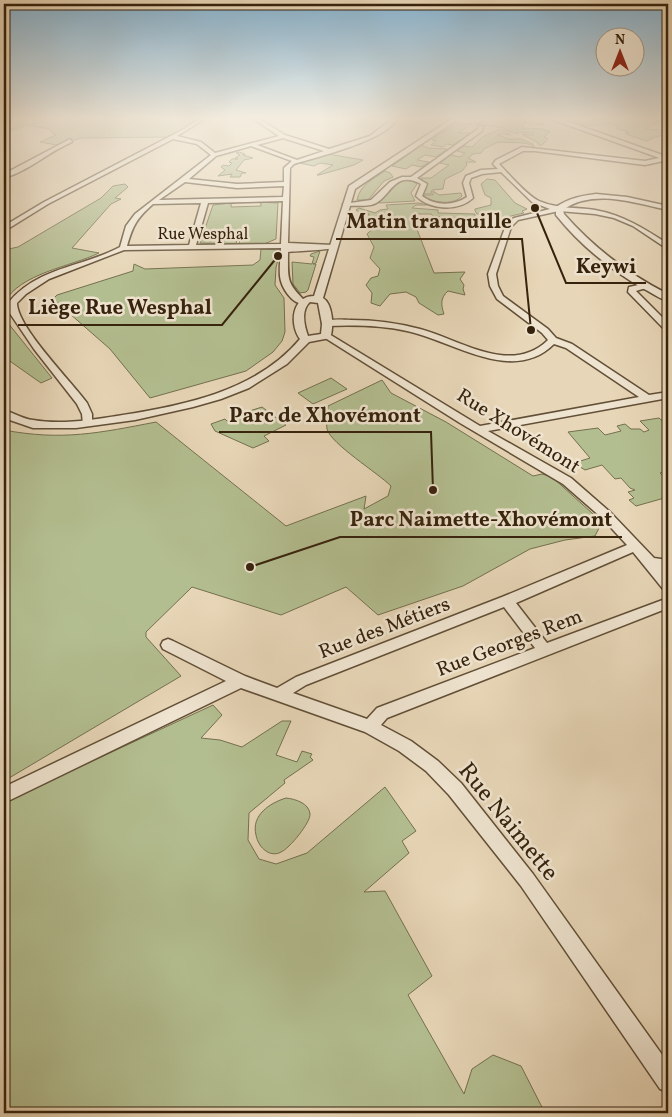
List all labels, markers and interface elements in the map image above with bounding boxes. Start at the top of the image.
north arrow [594,28,644,78]
text: N [615,31,625,50]
callout: Matin tranquille [336,203,522,239]
text: Matin tranquille [346,208,512,237]
street label: Rue Wesphal [158,224,249,246]
callout: Keywi [566,247,646,283]
text: Keywi [576,253,636,282]
callout: Liège Rue Wesphal [18,289,222,325]
text: Liège Rue Wesphal [28,294,212,323]
street label: Rue Xhovémont [451,382,585,481]
callout: Parc de Xhovémont [219,396,431,432]
text: Parc de Xhovémont [229,402,421,431]
callout: Parc Naimette-Xhovémont [340,501,622,537]
text: Parc Naimette-Xhovémont [350,506,612,535]
street label: Rue des Métiers [315,591,455,667]
street label: Rue Georges Rem [433,603,587,685]
street label: Rue Naimette [449,756,566,889]

